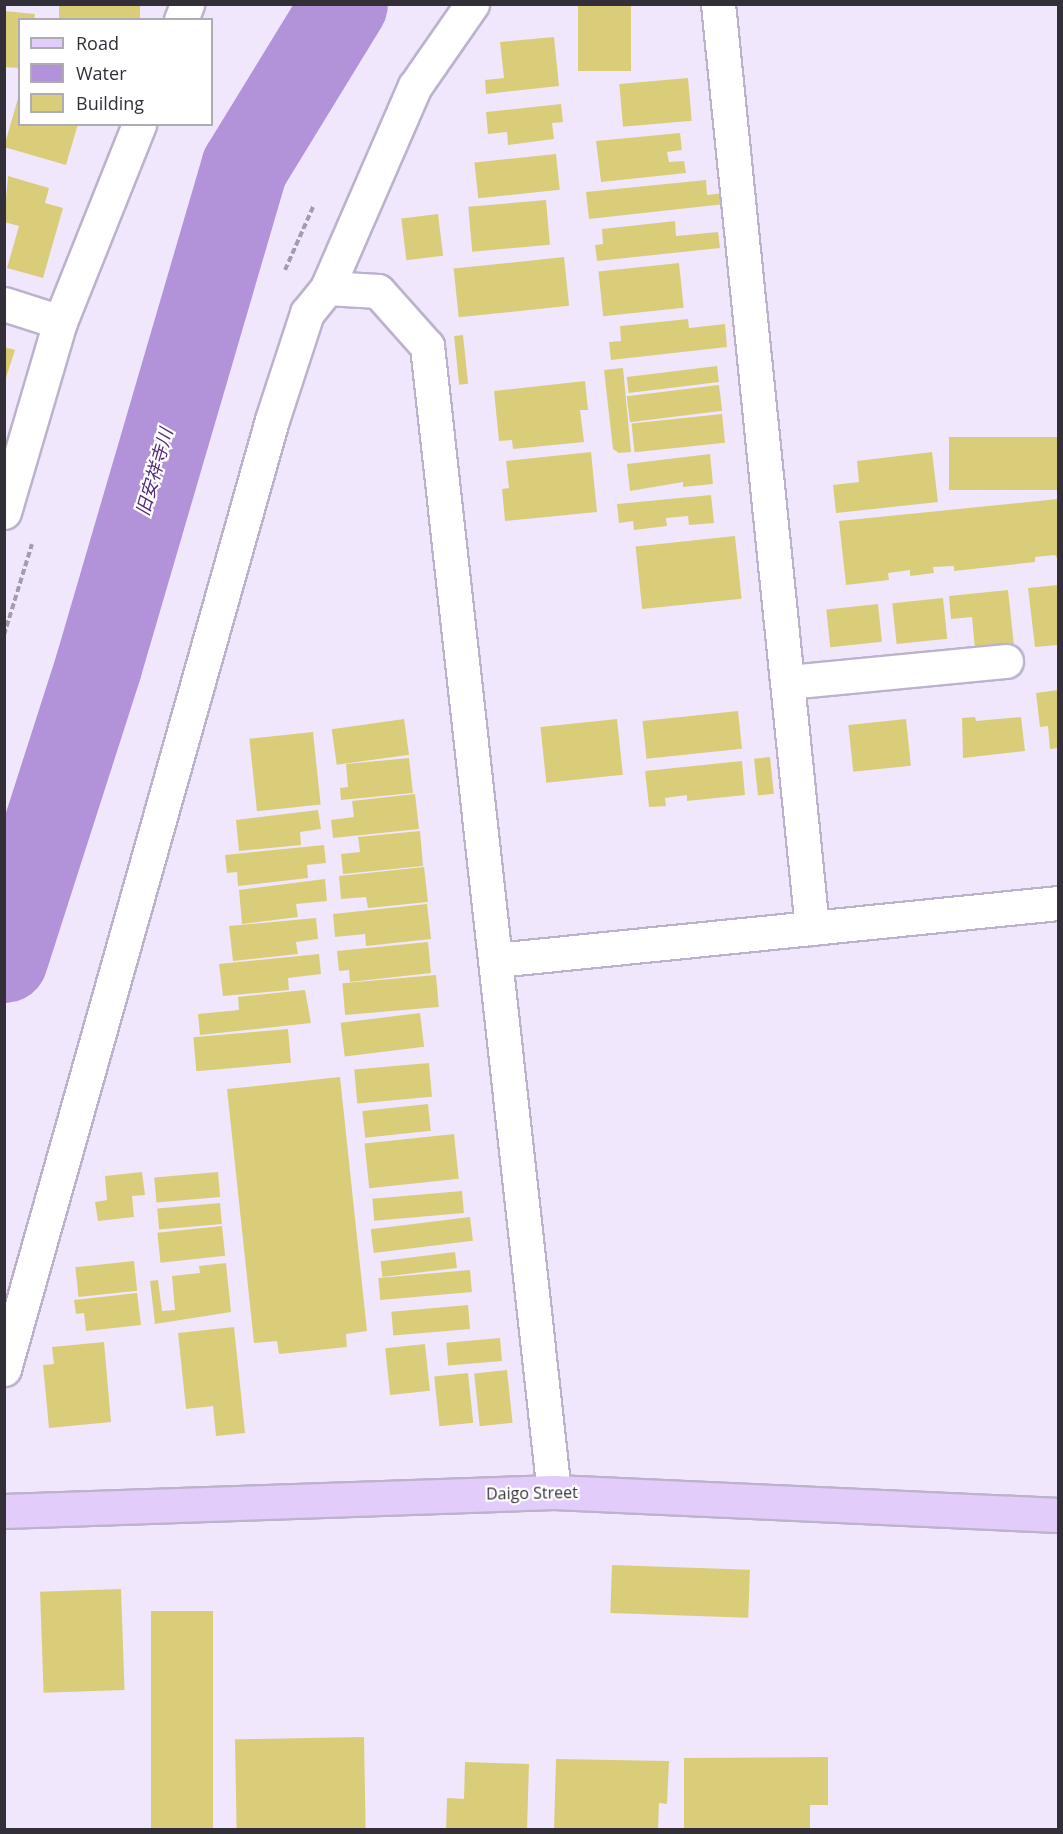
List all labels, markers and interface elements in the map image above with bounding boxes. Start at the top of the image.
legend [18,18,213,126]
text: Road [76,31,119,55]
text: Water [76,61,127,85]
text: Building [76,91,144,115]
water label: 旧安祥寺川 [131,426,177,518]
street label: Daigo Street [486,1483,578,1503]

